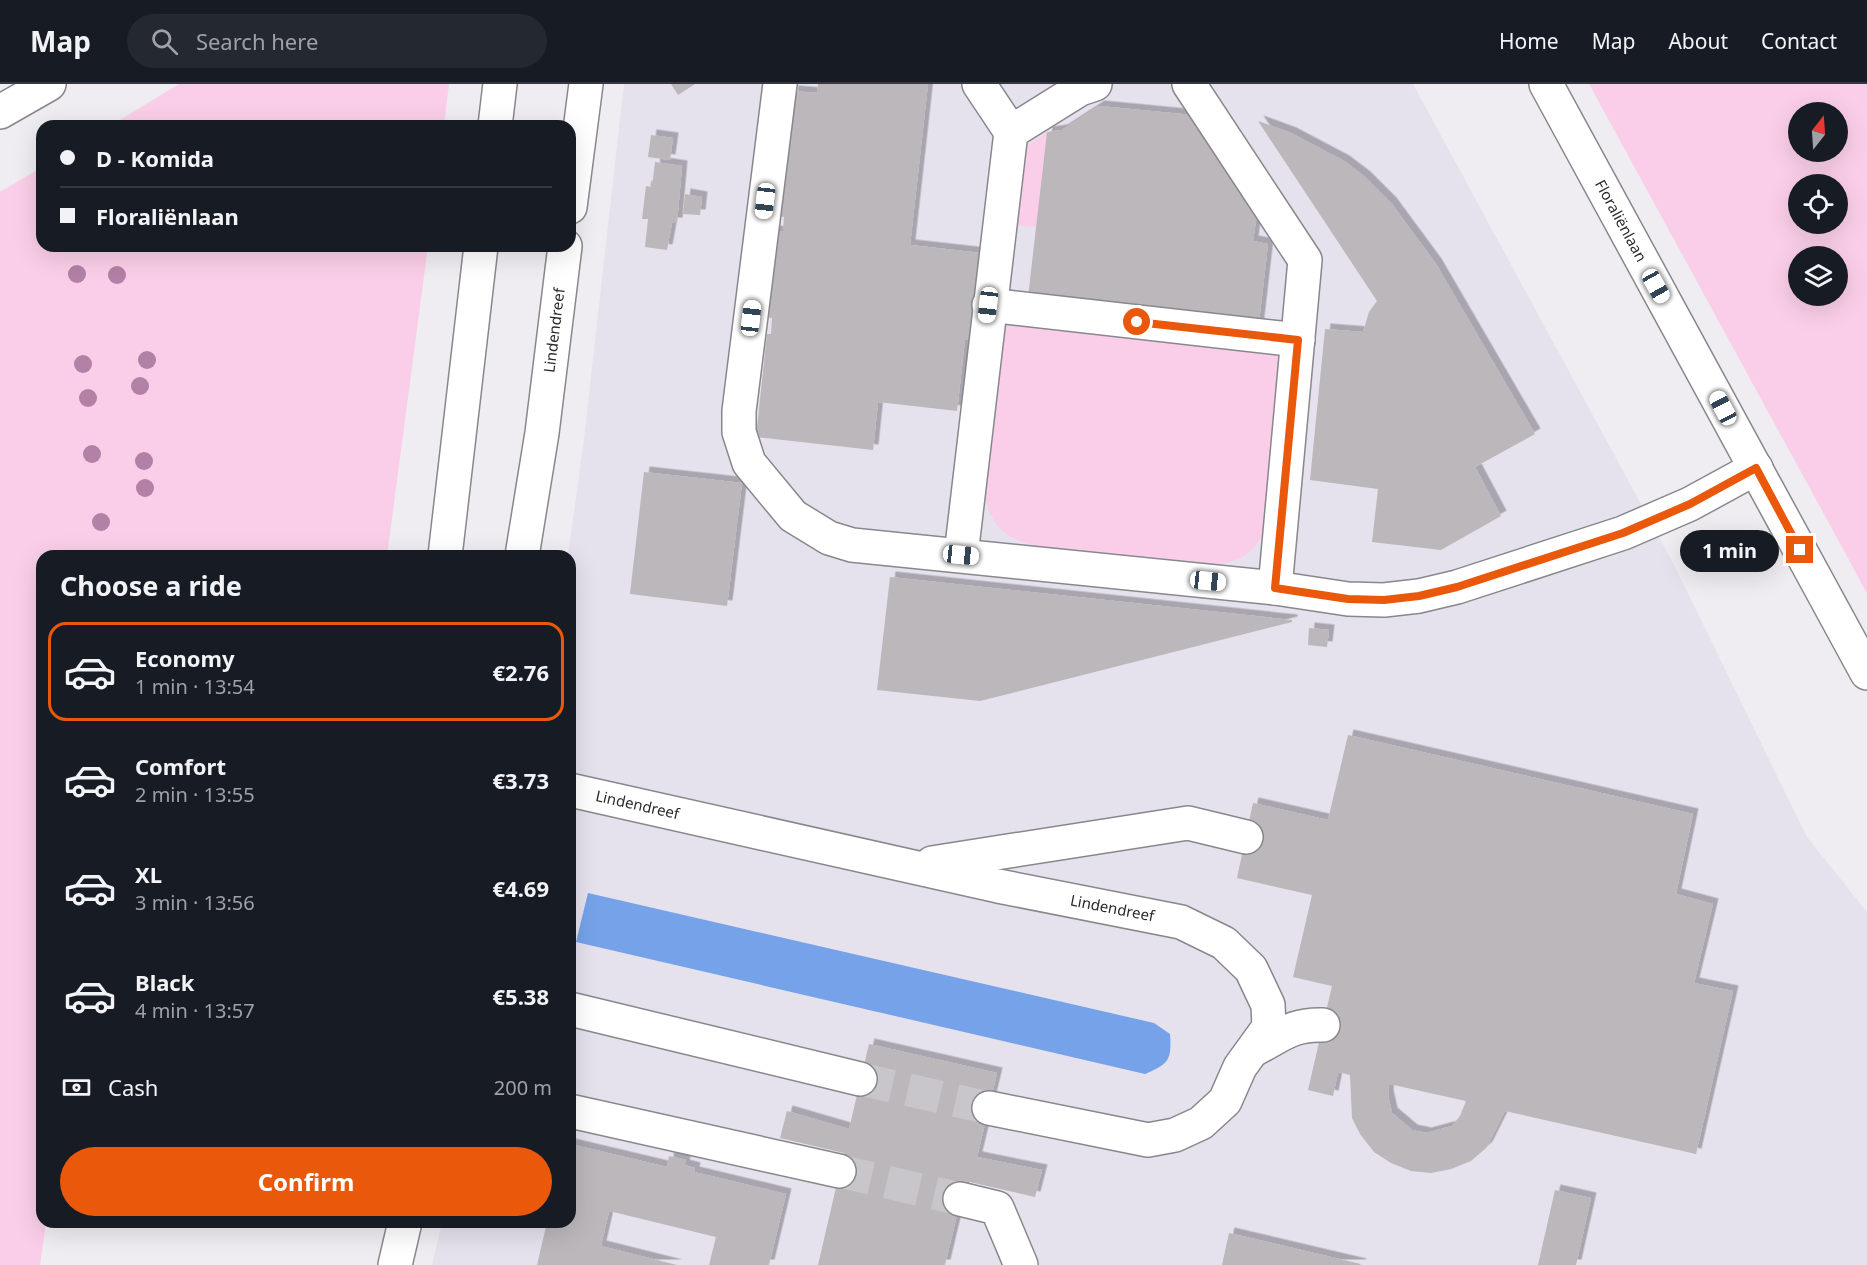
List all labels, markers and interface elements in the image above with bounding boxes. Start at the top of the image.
search box [127,14,547,68]
text: Map [30,22,91,60]
icon: search [148,25,181,58]
text: Search here [196,26,318,56]
text: Home [1499,27,1559,55]
text: Map [1592,27,1635,55]
text: About [1668,27,1728,55]
text: Contact [1761,27,1837,55]
north arrow [1788,102,1848,162]
map controls [1788,102,1848,306]
text: D - Komida [96,143,214,173]
button: locate [1788,174,1848,234]
street label: Floraliënlaan [1591,176,1652,265]
car [754,182,776,220]
text: Floraliënlaan [96,201,239,231]
button: layers [1788,246,1848,306]
car [1639,266,1673,306]
street label: Lindendreef [538,286,569,374]
car [977,286,999,324]
car [740,299,762,337]
route start [1123,308,1150,335]
car [1707,388,1739,428]
callout: 1 min [1680,529,1779,571]
route end [1786,536,1813,563]
text: 1 min [1702,537,1757,564]
car [942,544,980,566]
text: Choose a ride [60,567,242,604]
car [1189,570,1227,592]
text: Economy [135,643,234,673]
icon: car [63,645,117,699]
text: €2.76 [492,657,549,687]
text: 1 min · 13:54 [135,673,255,700]
text: Comfort [135,751,226,781]
icon: car [63,753,117,807]
text: €3.73 [492,765,549,795]
text: 2 min · 13:55 [135,781,255,808]
street label: Lindendreef [594,785,682,823]
text: XL [135,859,162,889]
icon: car [63,861,117,915]
text: €4.69 [492,873,549,903]
text: 3 min · 13:56 [135,889,255,916]
street label: Lindendreef [1069,889,1157,926]
text: Black [135,967,194,997]
icon: car [63,969,117,1023]
text: €5.38 [492,981,549,1011]
text: 4 min · 13:57 [135,997,255,1024]
icon: cash [60,1071,93,1104]
text: Cash [108,1072,158,1102]
text: 200 m [494,1074,552,1101]
button: Confirm [60,1147,552,1216]

